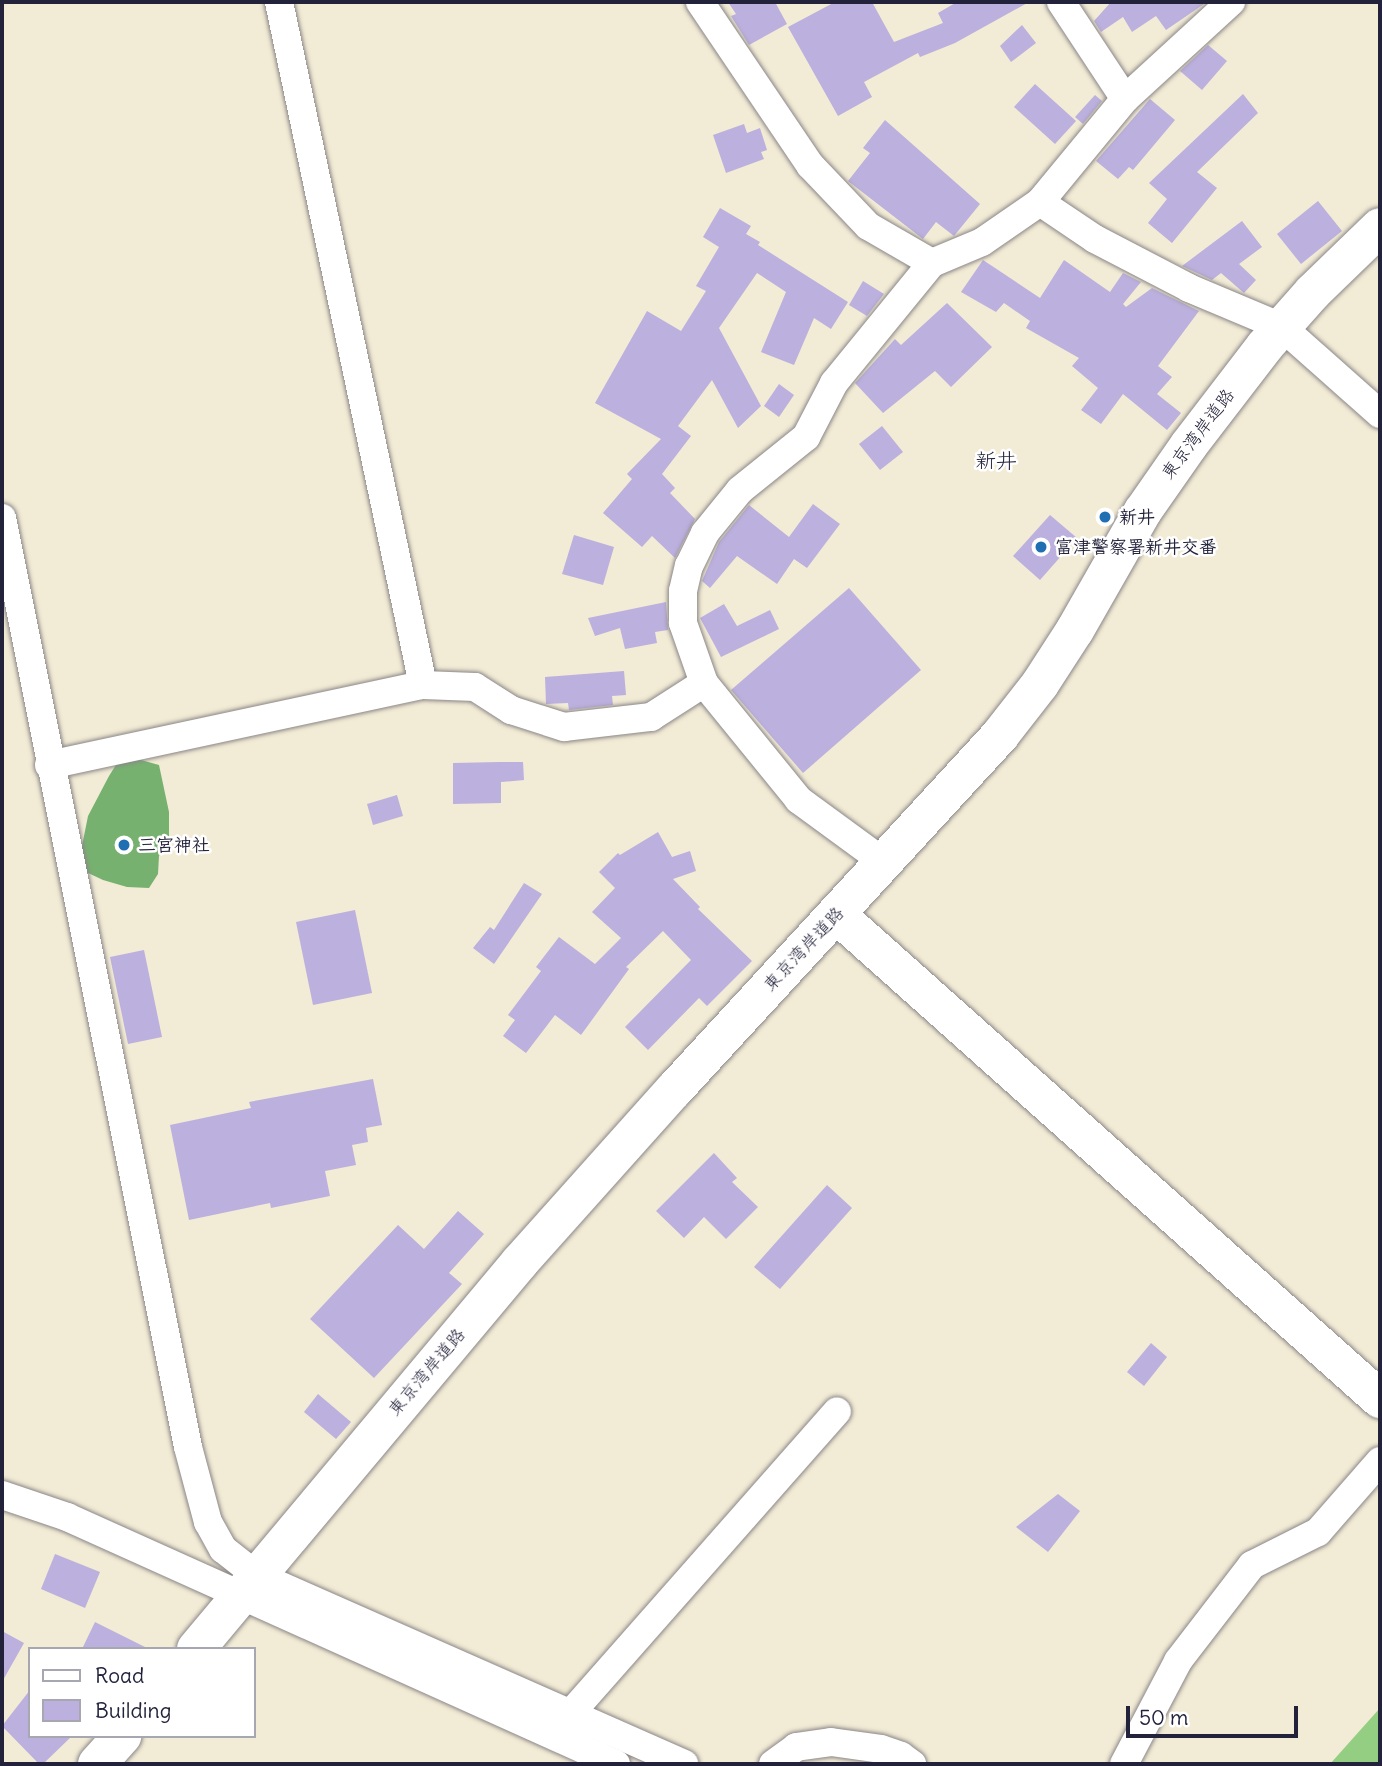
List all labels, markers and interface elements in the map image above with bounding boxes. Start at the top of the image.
street label: 東京湾岸道路 [1157,384,1239,484]
district label: 新井 [975,448,1017,474]
place label: 新井 [1119,506,1155,528]
marker: 新井 [1097,509,1113,525]
place label: 富津警察署新井交番 [1055,536,1217,558]
marker: 富津警察署新井交番 [1033,539,1049,555]
place label: 三宮神社 [138,834,210,856]
marker: 三宮神社 [116,837,132,853]
street label: 東京湾岸道路 [759,902,849,996]
street label: 東京湾岸道路 [384,1324,470,1420]
legend [28,1647,256,1738]
text: Road [95,1662,144,1689]
scale bar [1130,1692,1302,1736]
text: Building [95,1697,171,1724]
text: 50 m [1139,1704,1188,1731]

